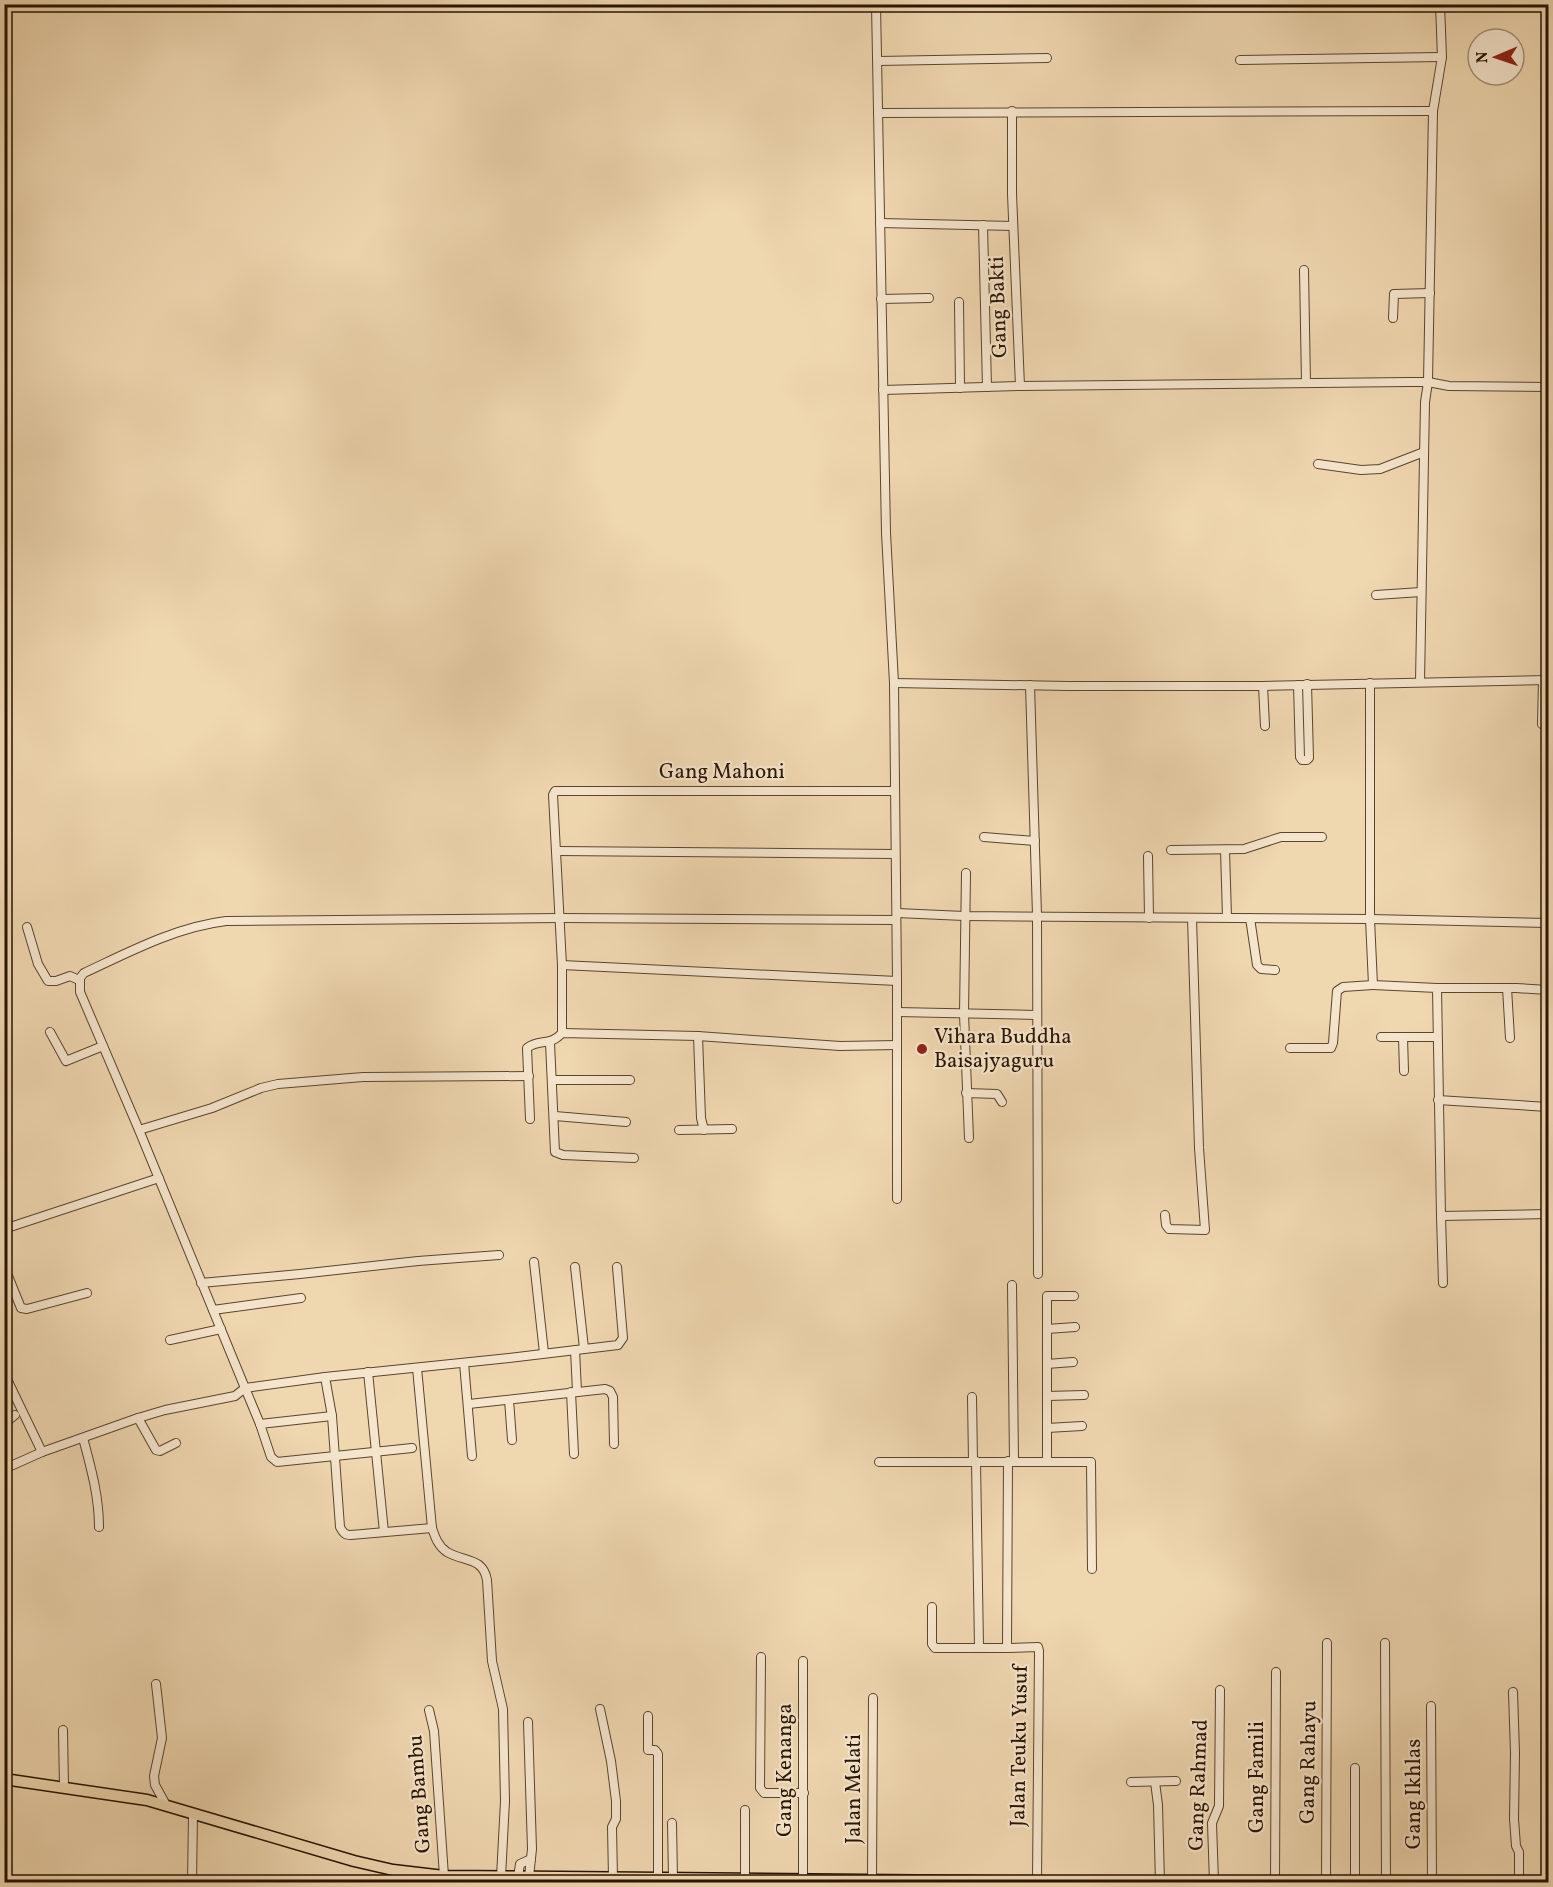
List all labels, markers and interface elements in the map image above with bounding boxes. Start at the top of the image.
north arrow [1466,27,1526,87]
text: N [1472,51,1494,64]
street label: Gang Bakti [983,256,1015,358]
street label: Gang Mahoni [659,758,785,787]
place label: Vihara Buddha Baisajyaguru [934,1023,1072,1076]
marker: Vihara Buddha Baisajyaguru [915,1042,929,1056]
street label: Jalan Teuku Yusuf [1004,1663,1036,1827]
street label: Gang Rahayu [1293,1700,1325,1824]
street label: Gang Kenanga [771,1703,800,1837]
street label: Gang Rahmad [1182,1719,1216,1851]
street label: Gang Famili [1243,1721,1272,1833]
street label: Gang Bambu [401,1734,439,1854]
street label: Jalan Melati [840,1734,869,1844]
street label: Gang Ikhlas [1400,1739,1429,1849]

